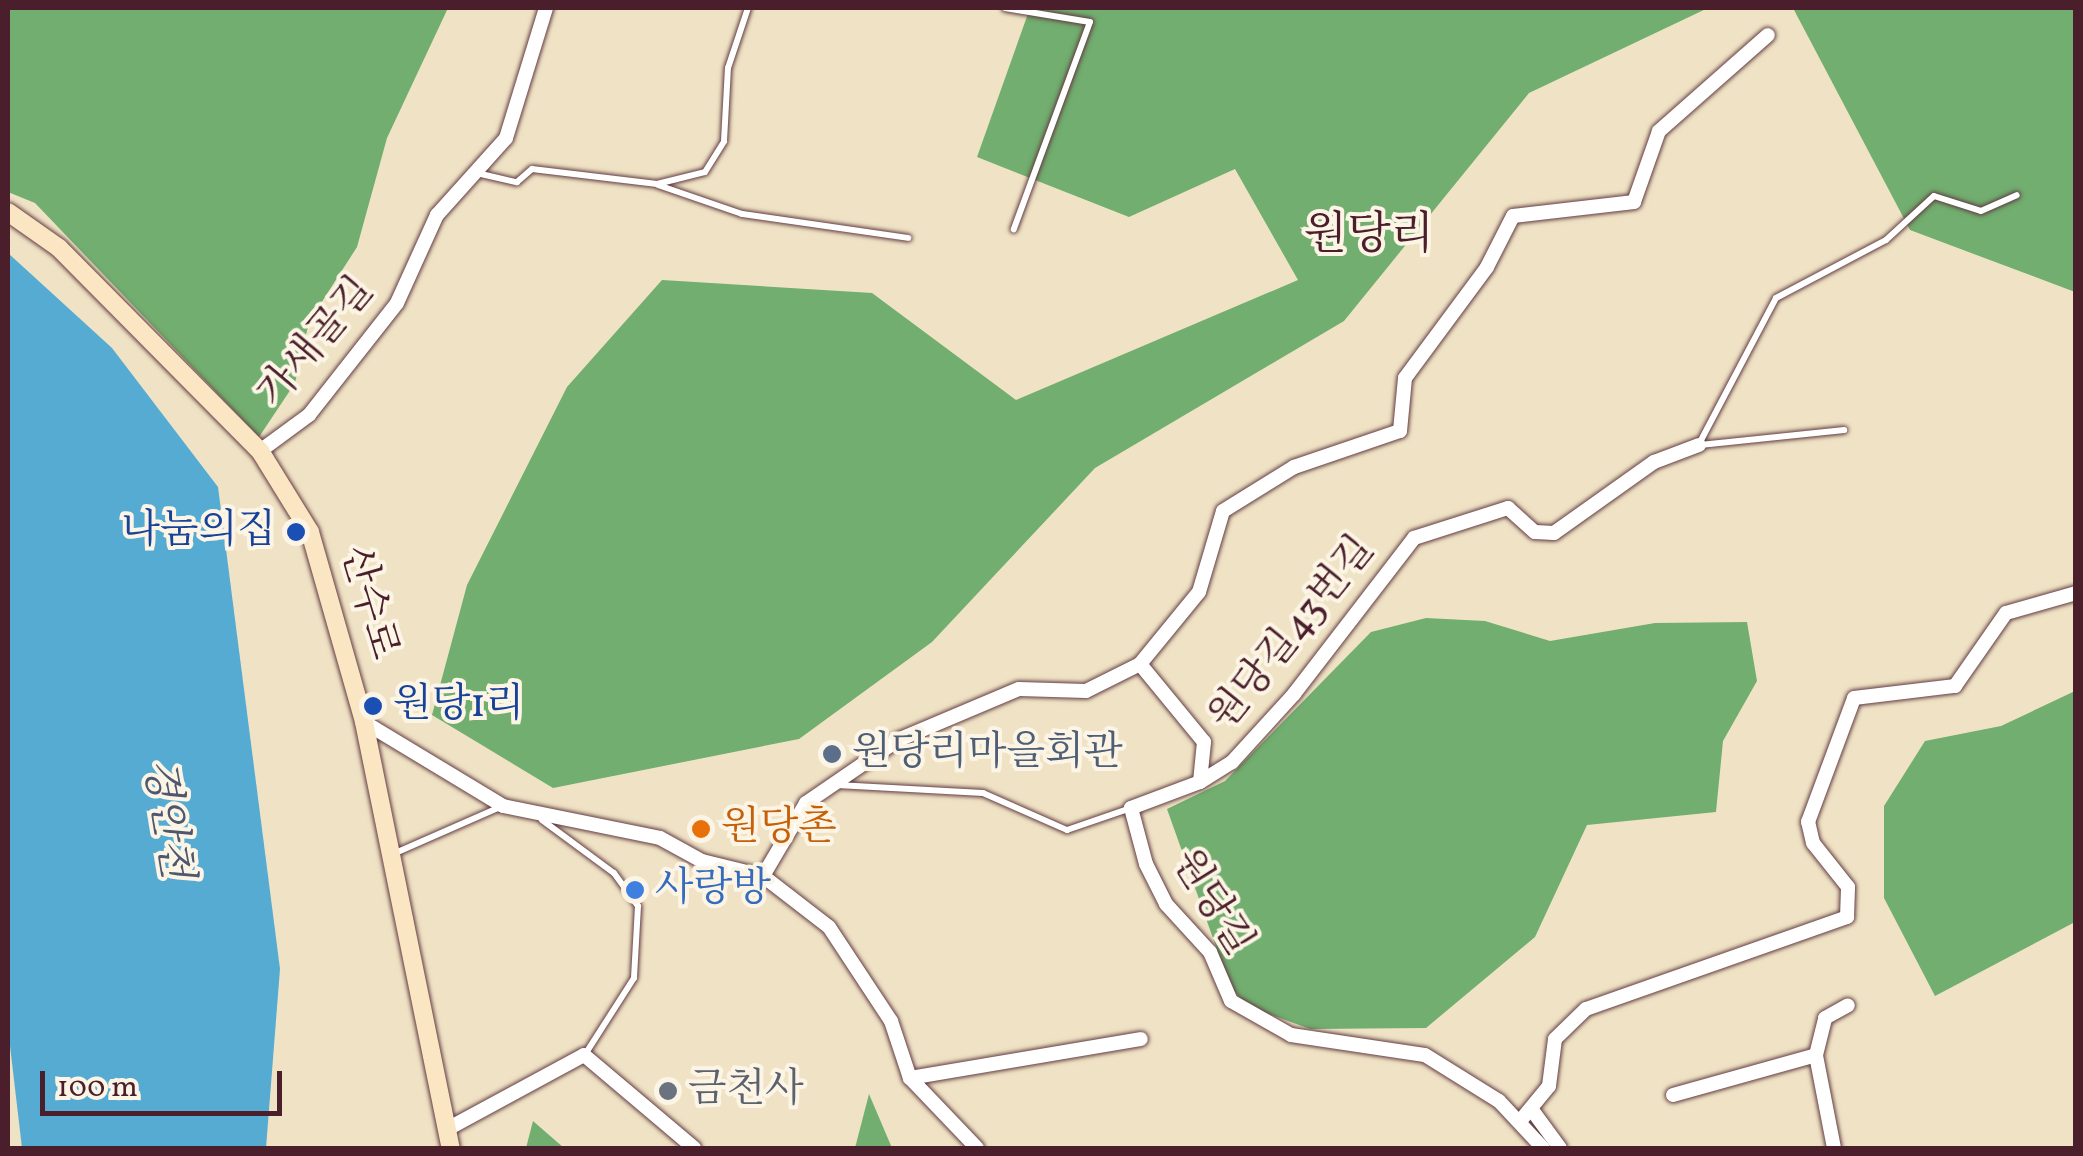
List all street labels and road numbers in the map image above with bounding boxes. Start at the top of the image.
street label: 가새골길 [249,268,385,418]
street label: 원당길43번길 [1200,527,1386,741]
street label: 산수로 [329,541,407,665]
street label: 원당길 [1160,841,1262,965]

